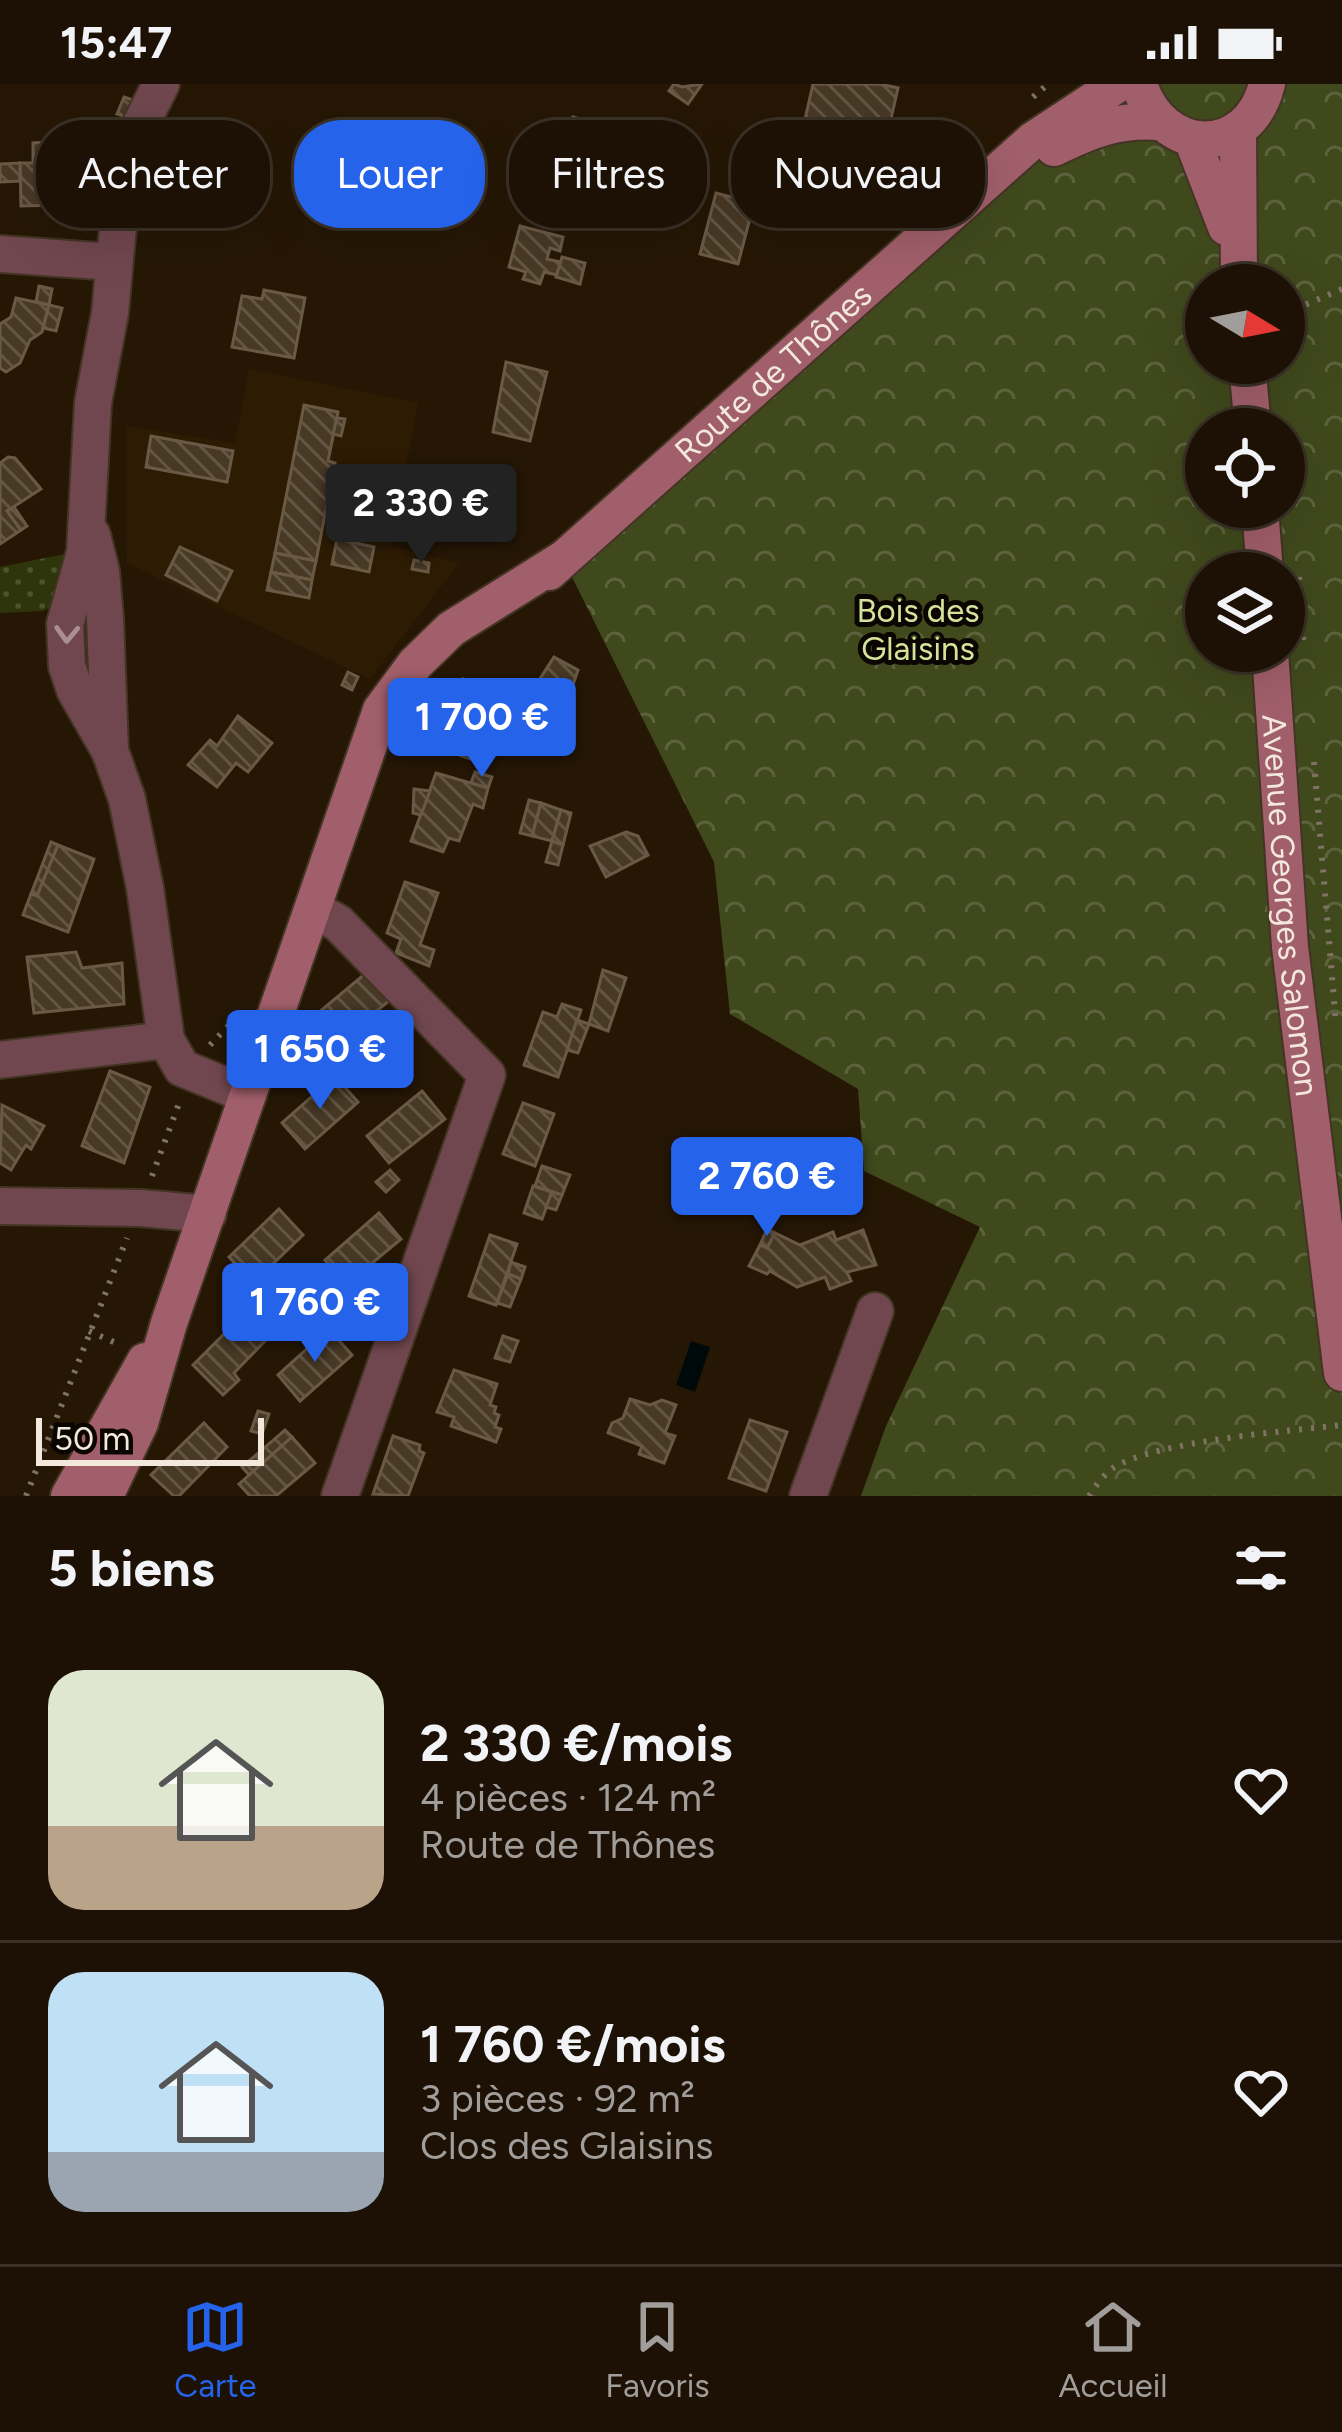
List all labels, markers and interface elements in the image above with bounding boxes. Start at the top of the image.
text: 15:47 [60,15,172,69]
chip: Acheter [36,120,270,228]
chip: Louer [294,120,485,228]
chip: Filtres [509,120,707,228]
chip: Nouveau [731,120,985,228]
north arrow [1185,264,1305,384]
map controls [1185,264,1305,672]
street label: Route de Thônes [667,274,879,470]
button: locate [1185,408,1305,528]
pin: 2 330 € [310,464,532,566]
text: 2 330 € [353,479,489,526]
button: layers [1185,552,1305,672]
park label: Bois des Glaisins [856,591,980,668]
one-way arrow [54,625,80,644]
pin: 1 700 € [371,678,593,780]
text: 1 700 € [415,693,549,740]
street label: Avenue Georges Salomon [1255,713,1328,1098]
pin: 1 650 € [209,1010,431,1112]
text: 1 650 € [254,1025,386,1072]
pin: 2 760 € [656,1137,878,1239]
text: 2 760 € [698,1152,836,1199]
pin: 1 760 € [204,1263,426,1365]
text: 1 760 € [249,1278,381,1325]
scale bar [36,1412,264,1465]
text: 50 m [54,1419,130,1458]
icon: filters [1228,1535,1294,1601]
text: 5 biens [48,1538,215,1599]
text: 2 330 €/mois [420,1713,732,1774]
icon: home [144,1718,288,1862]
icon: heart [1228,1757,1294,1823]
text: 4 pièces · 124 m² [420,1774,716,1821]
text: Route de Thônes [420,1821,715,1868]
text: 1 760 €/mois [420,2014,726,2075]
icon: home [144,2020,288,2164]
icon: heart [1228,2059,1294,2125]
text: 3 pièces · 92 m² [420,2075,695,2122]
text: Clos des Glaisins [420,2122,713,2169]
tab: Carte [174,2294,257,2405]
tab: Favoris [605,2294,710,2405]
tab: Accueil [1058,2294,1168,2405]

